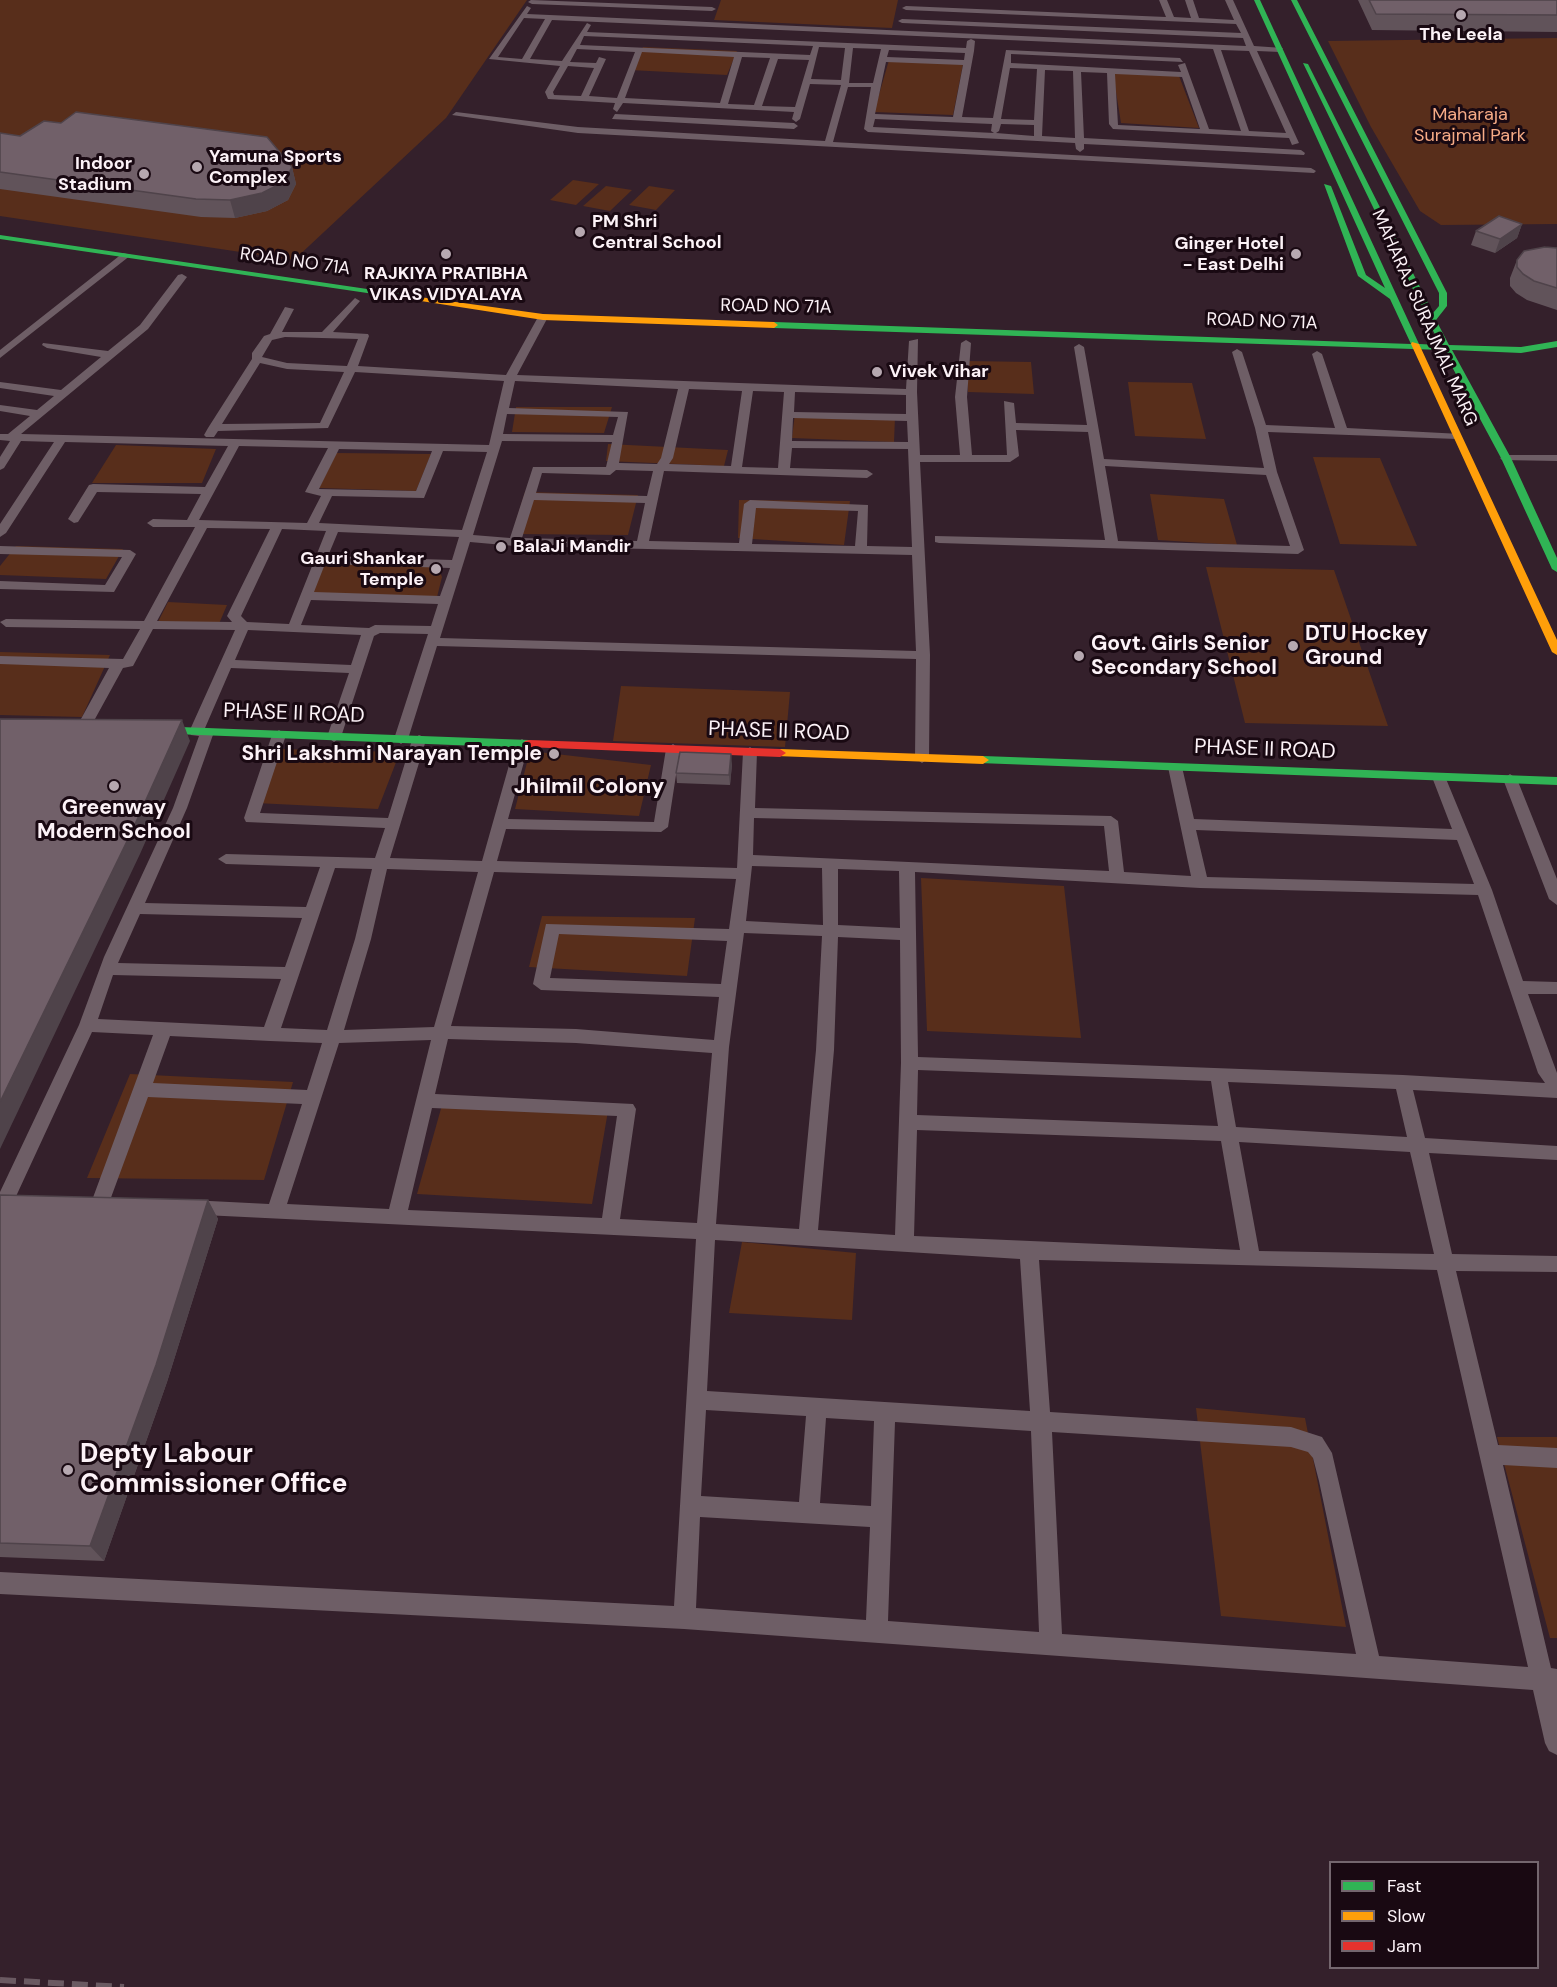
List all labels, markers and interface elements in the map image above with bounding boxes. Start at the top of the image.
marker: The Leela [1454,8,1468,22]
place label: The Leela [1419,24,1503,46]
park label: Maharaja Surajmal Park [1414,104,1526,146]
place label: Yamuna Sports Complex [209,146,342,188]
place label: Indoor Stadium [58,153,132,195]
marker: Yamuna Sports Complex [190,160,204,174]
marker: Indoor Stadium [137,167,151,181]
street label: MAHARAJ SURAJMAL MARG [1366,207,1482,429]
place label: PM Shri Central School [592,211,722,254]
marker: PM Shri Central School [573,225,587,239]
place label: Ginger Hotel - East Delhi [1174,233,1284,276]
street label: ROAD NO 71A [238,244,352,280]
marker: RAJKIYA PRATIBHA VIKAS VIDYALAYA [439,247,453,261]
marker: Ginger Hotel - East Delhi [1289,247,1303,261]
place label: RAJKIYA PRATIBHA VIKAS VIDYALAYA [364,263,528,306]
street label: ROAD NO 71A [720,295,832,319]
street label: ROAD NO 71A [1206,309,1318,335]
place label: Vivek Vihar [889,361,989,383]
marker: Vivek Vihar [870,365,884,379]
place label: BalaJi Mandir [513,536,631,558]
marker: BalaJi Mandir [494,540,508,554]
place label: Gauri Shankar Temple [300,548,424,590]
marker: Gauri Shankar Temple [429,562,443,576]
place label: DTU Hockey Ground [1305,621,1428,671]
place label: Govt. Girls Senior Secondary School [1091,631,1277,681]
marker: DTU Hockey Ground [1286,639,1300,653]
marker: Govt. Girls Senior Secondary School [1072,649,1086,663]
street label: PHASE II ROAD [223,699,365,729]
street label: PHASE II ROAD [708,717,850,747]
street label: PHASE II ROAD [1194,735,1336,765]
place label: Shri Lakshmi Narayan Temple [242,741,542,767]
marker: Shri Lakshmi Narayan Temple [547,747,561,761]
district label: Jhilmil Colony [514,774,664,800]
marker: Greenway Modern School [107,779,121,793]
place label: Greenway Modern School [37,795,191,845]
place label: Depty Labour Commissioner Office [80,1439,348,1500]
marker: Depty Labour Commissioner Office [61,1463,75,1477]
legend [1329,1861,1539,1969]
text: Fast [1387,1874,1422,1898]
text: Slow [1387,1904,1426,1928]
text: Jam [1387,1934,1422,1958]

